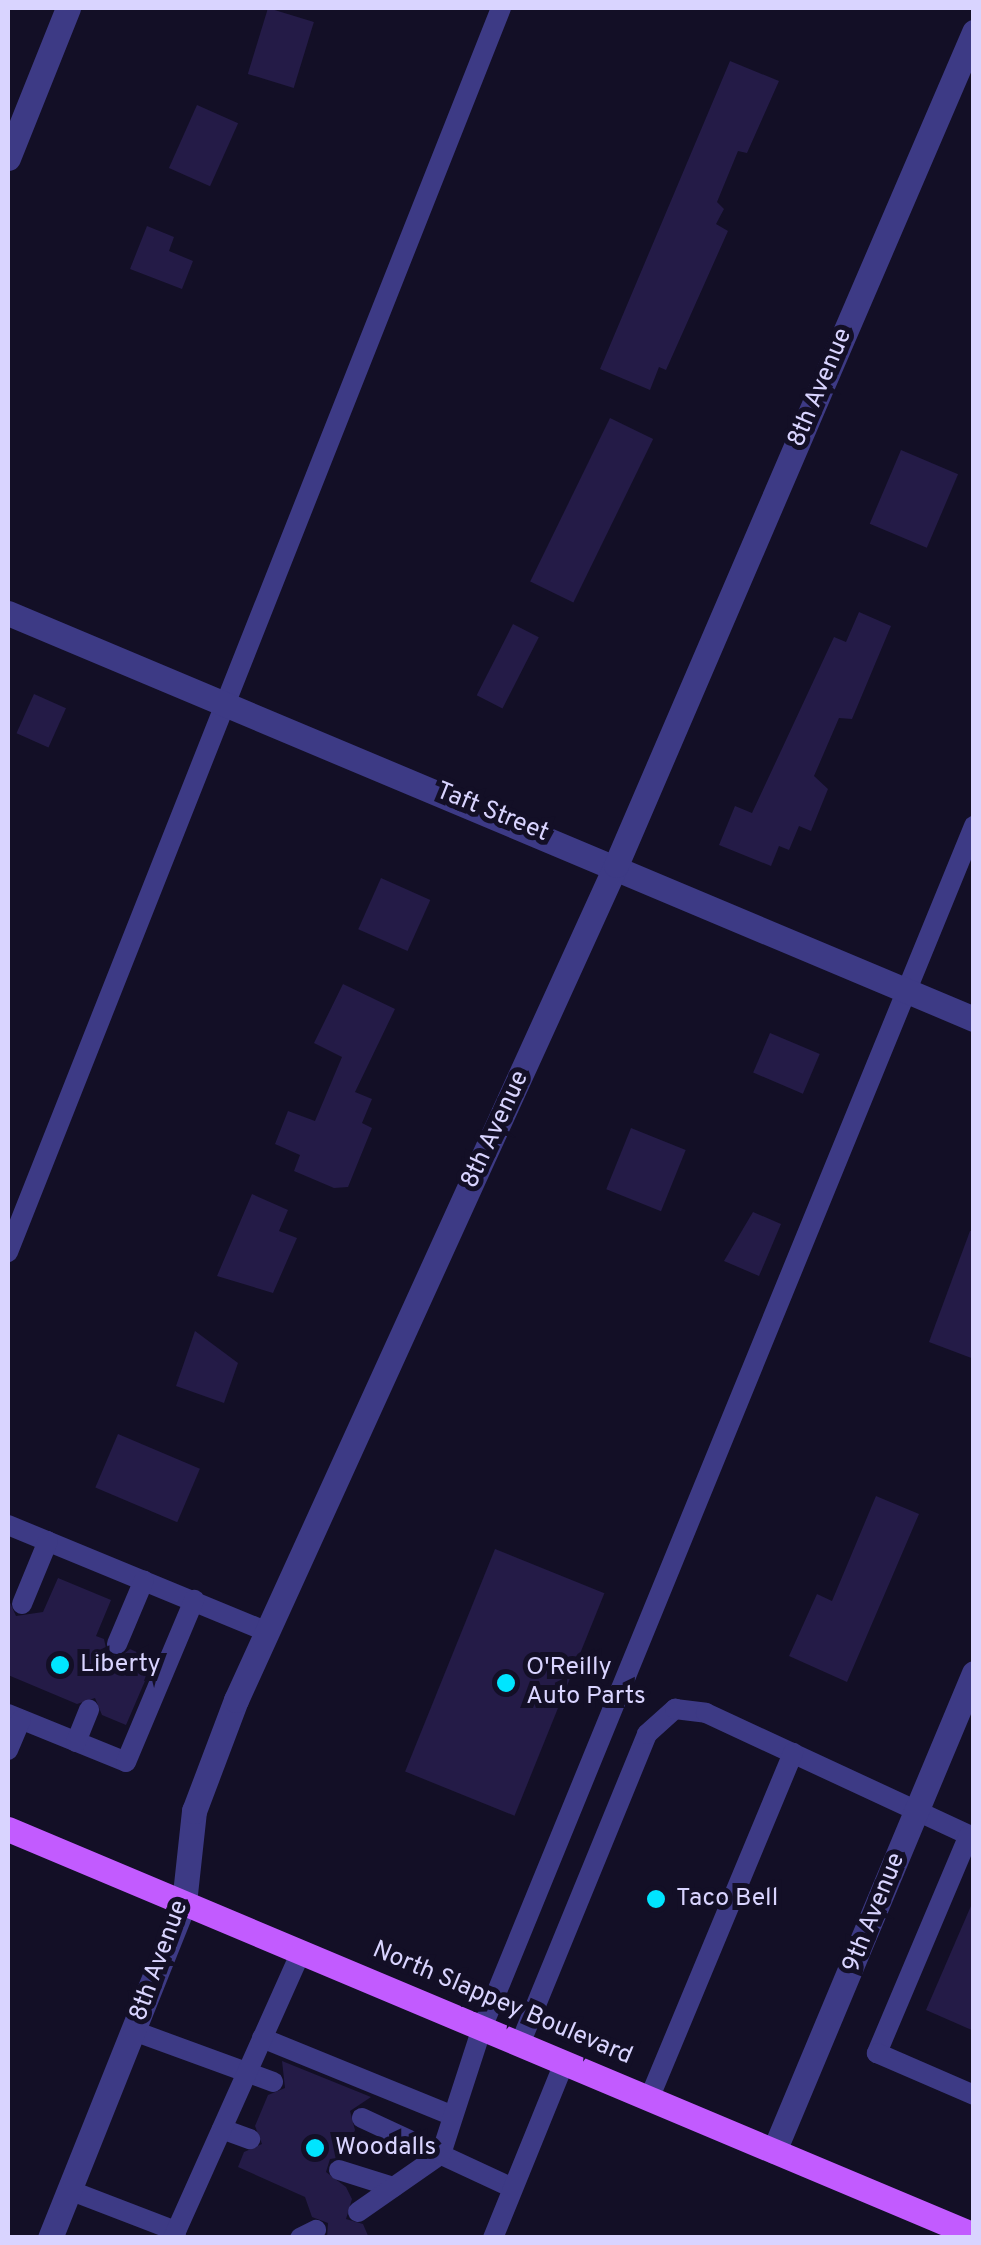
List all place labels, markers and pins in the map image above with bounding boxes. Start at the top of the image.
place label: Liberty [80,1650,161,1680]
marker: Liberty [49,1654,71,1676]
place label: O'Reilly Auto Parts [526,1654,646,1713]
marker: O'Reilly Auto Parts [495,1672,517,1694]
place label: Taco Bell [676,1884,778,1914]
marker: Taco Bell [645,1888,667,1910]
place label: Woodalls [335,2133,436,2163]
marker: Woodalls [304,2137,326,2159]

